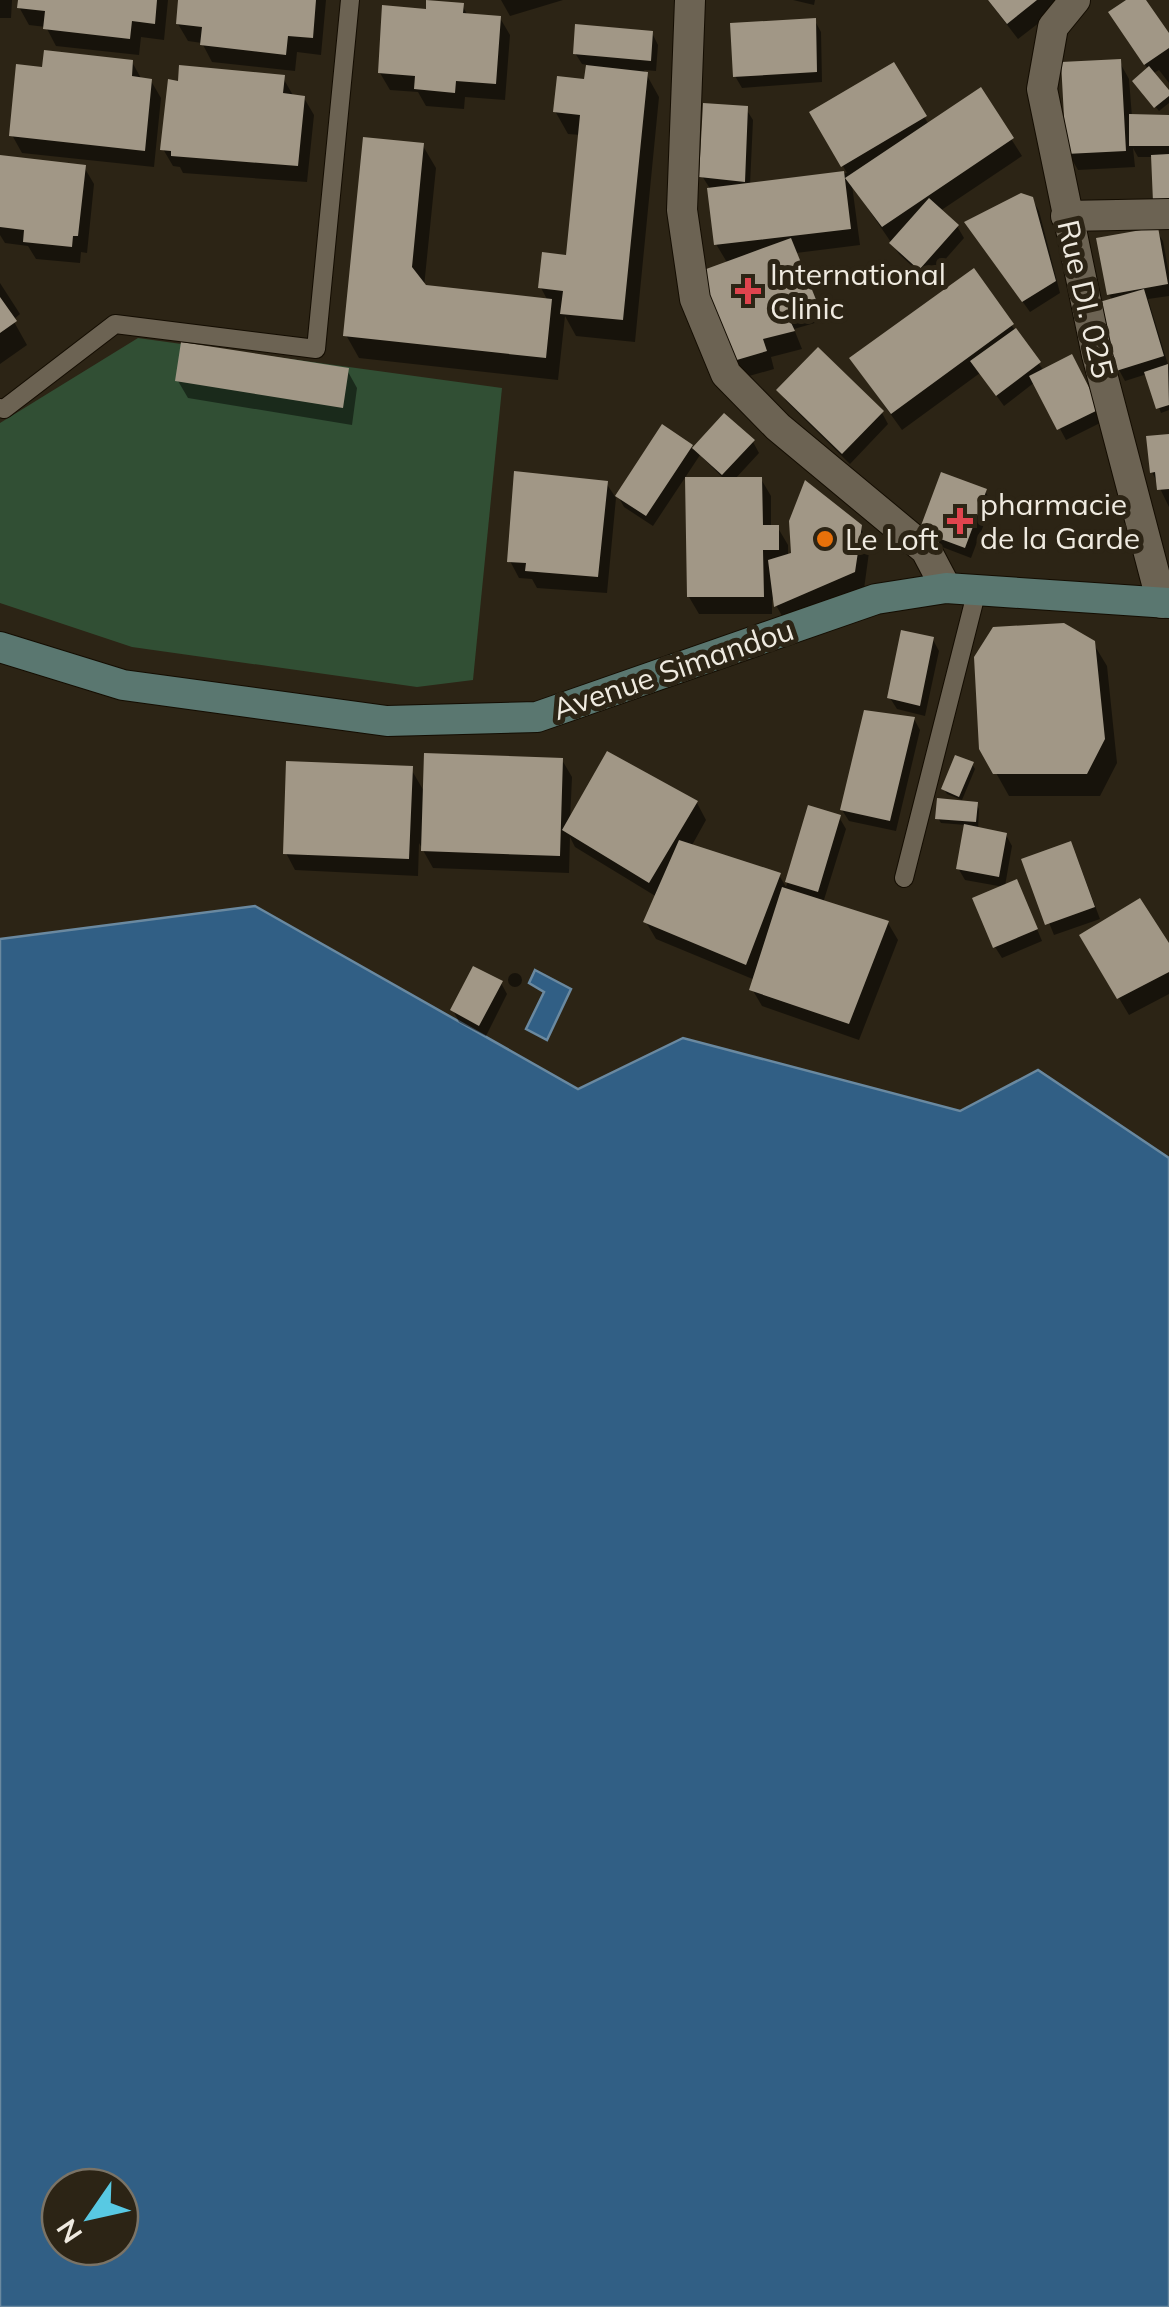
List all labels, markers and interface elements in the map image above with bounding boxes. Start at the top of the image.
street label: Rue DI. 025 [1049,216,1123,382]
place label: International Clinic [770,255,946,327]
marker: International Clinic [735,278,761,304]
place label: pharmacie de la Garde [980,485,1140,557]
marker: pharmacie de la Garde [949,510,971,532]
place label: Le Loft [845,520,938,558]
marker: Le Loft [814,528,836,550]
street label: Avenue Simandou [547,610,799,728]
north arrow [40,2167,140,2267]
text: N [48,2213,89,2250]

